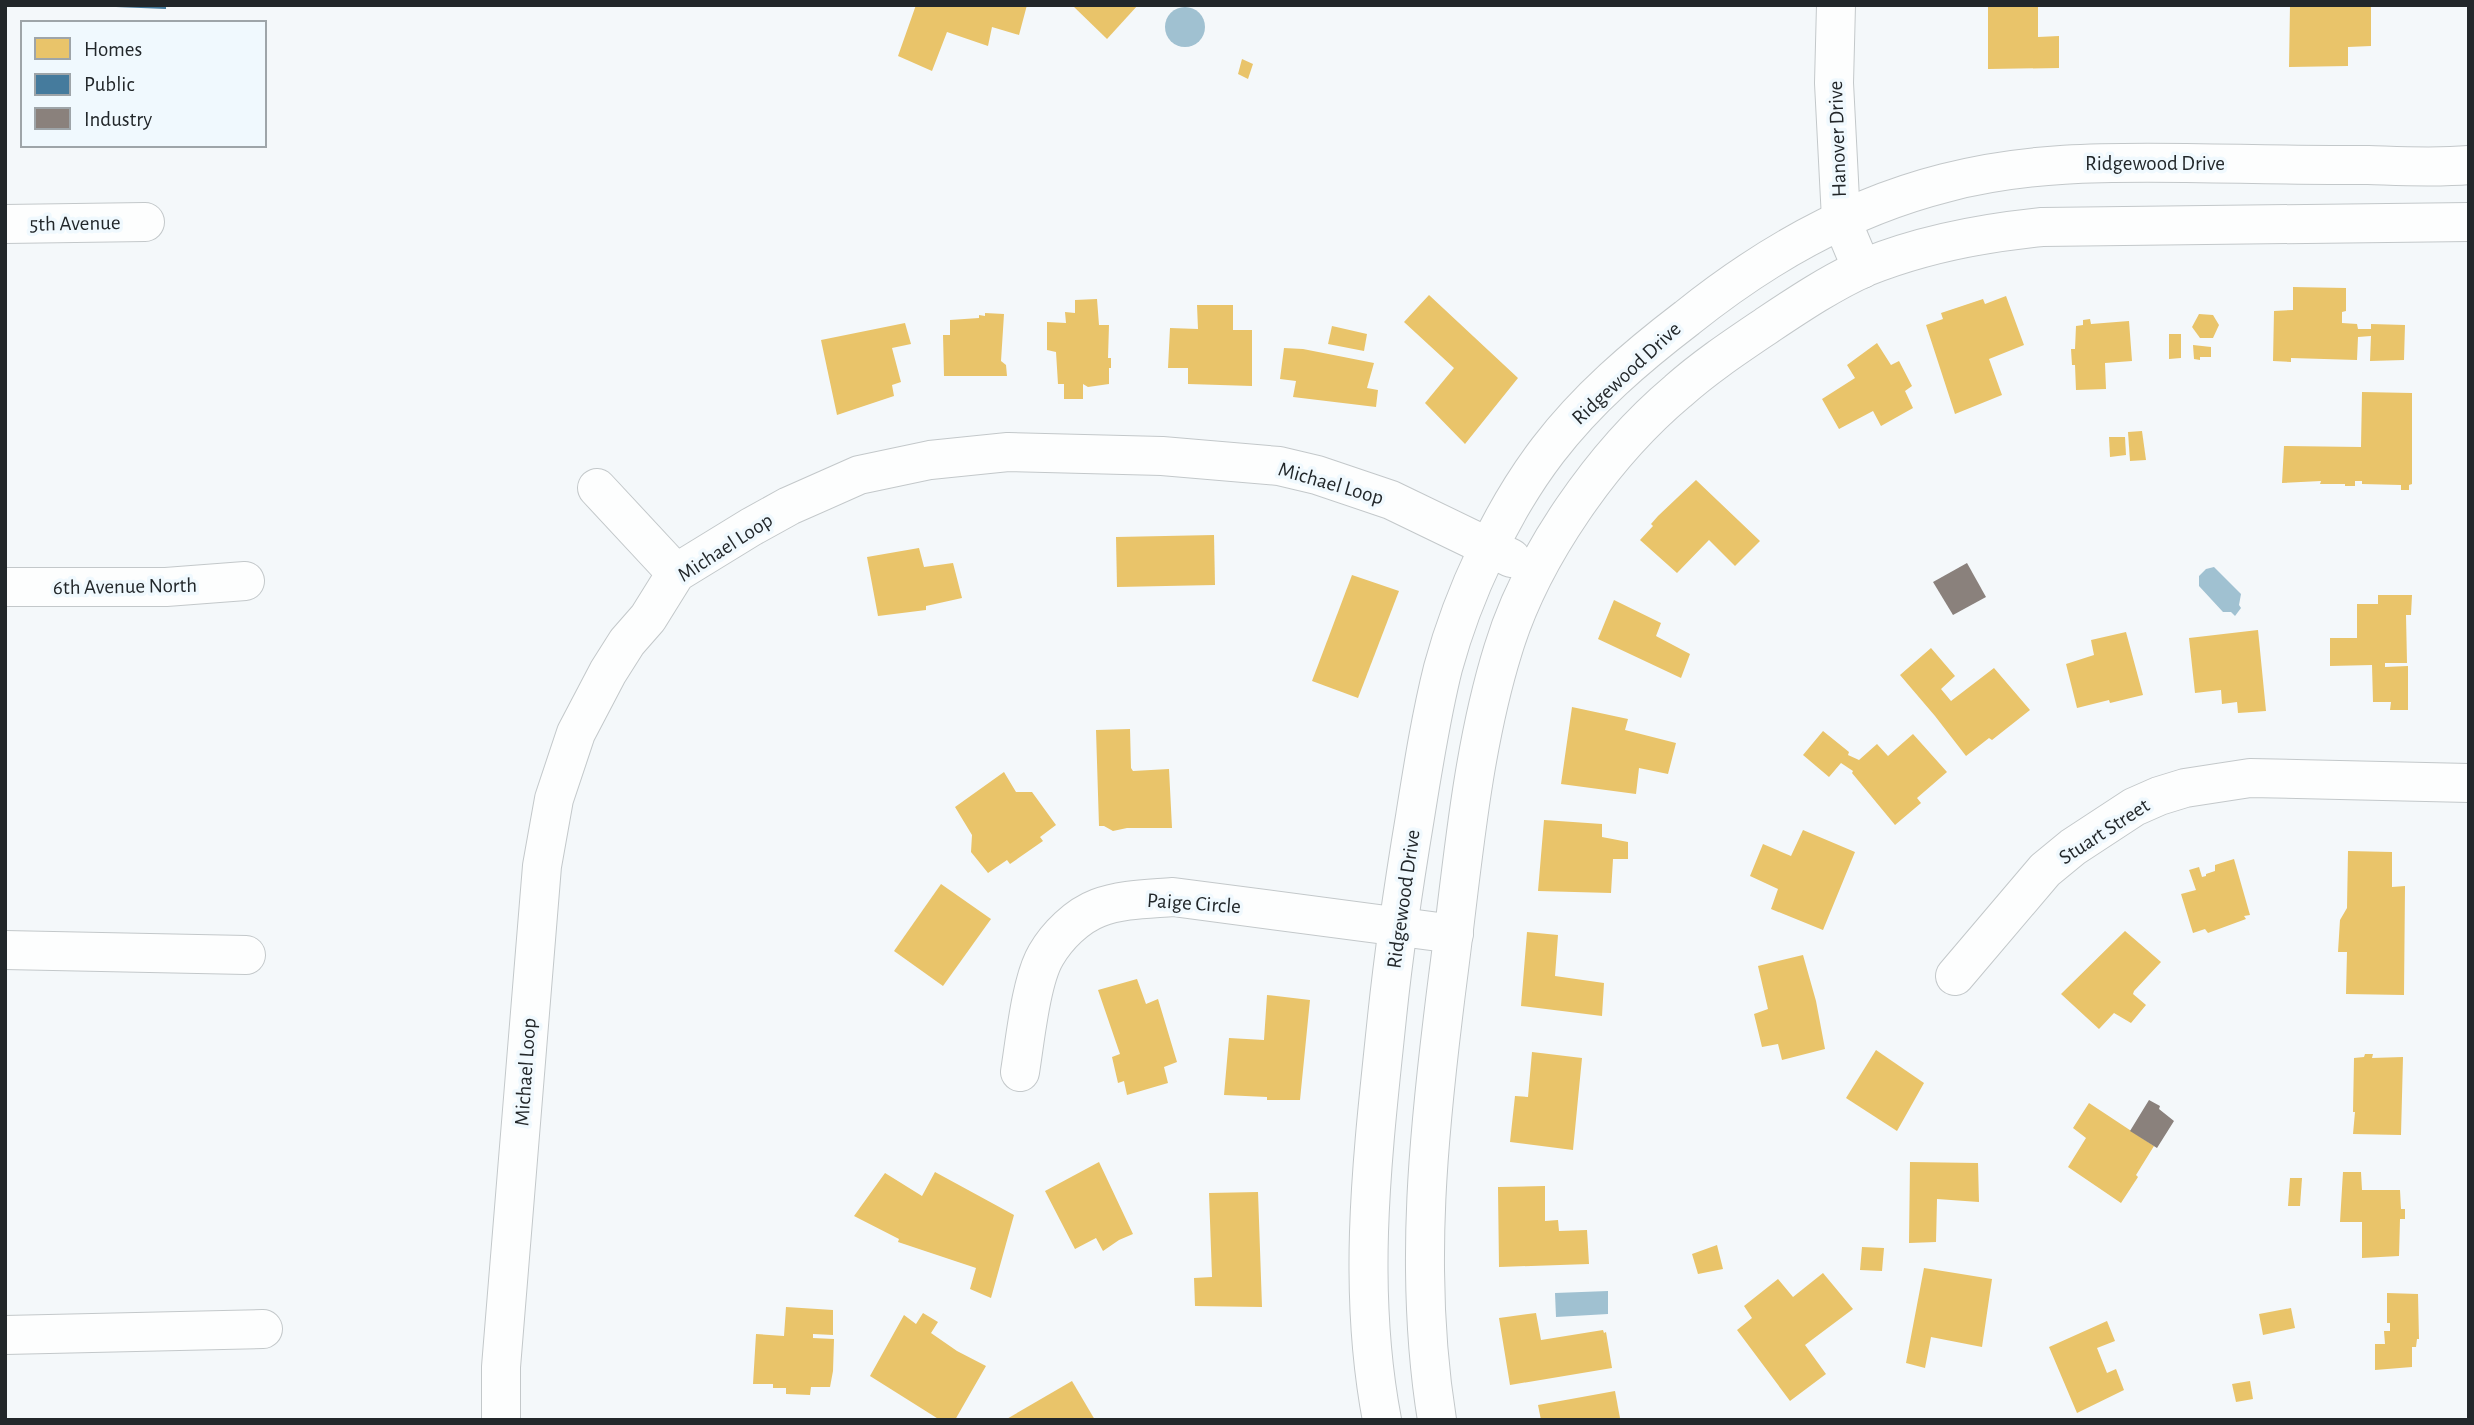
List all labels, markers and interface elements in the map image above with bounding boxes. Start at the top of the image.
legend [21,21,266,147]
text: Homes [84,39,142,60]
text: Public [84,74,134,95]
street label: Hanover Drive [1825,80,1850,198]
text: Industry [84,109,152,130]
street label: Ridgewood Drive [2085,153,2225,174]
street label: 5th Avenue [29,212,121,235]
street label: Ridgewood Drive [1568,318,1685,429]
street label: Michael Loop [1276,458,1386,509]
street label: Michael Loop [674,509,776,586]
street label: 6th Avenue North [53,575,197,598]
street label: Stuart Street [2055,794,2154,868]
street label: Ridgewood Drive [1383,828,1424,970]
street label: Paige Circle [1146,890,1242,917]
street label: Michael Loop [511,1017,540,1127]

